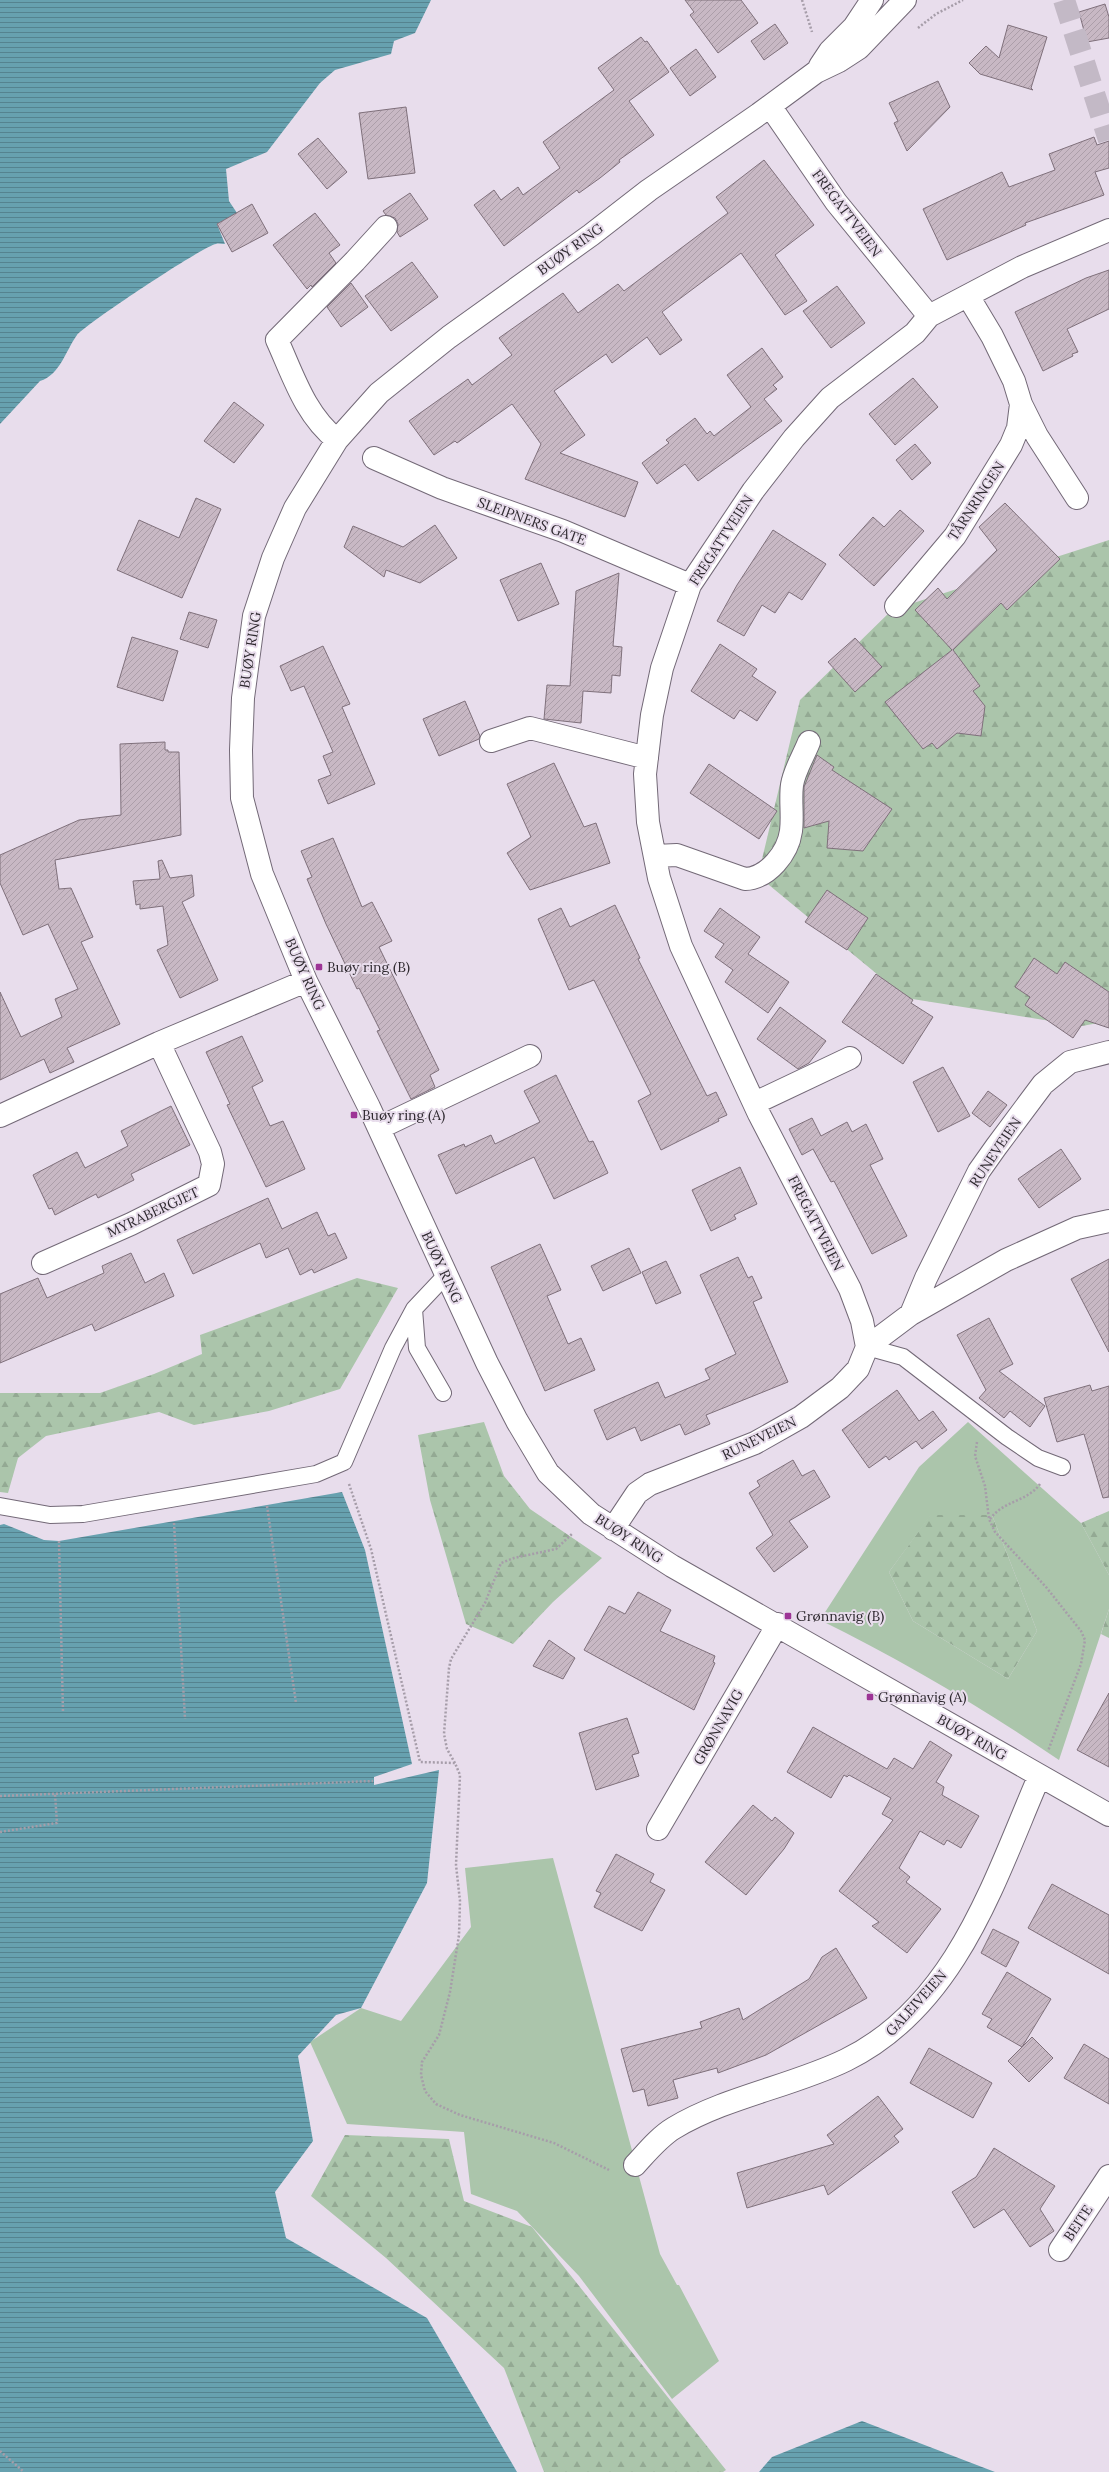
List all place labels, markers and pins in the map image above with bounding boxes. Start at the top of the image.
place label: Buøy ring (B) [327,958,410,976]
marker: Buøy ring (B) [314,962,324,972]
place label: Buøy ring (A) [362,1106,445,1124]
marker: Buøy ring (A) [349,1110,359,1120]
place label: Grønnavig (B) [796,1607,884,1625]
marker: Grønnavig (B) [783,1611,793,1621]
place label: Grønnavig (A) [878,1688,966,1706]
marker: Grønnavig (A) [865,1692,875,1702]

